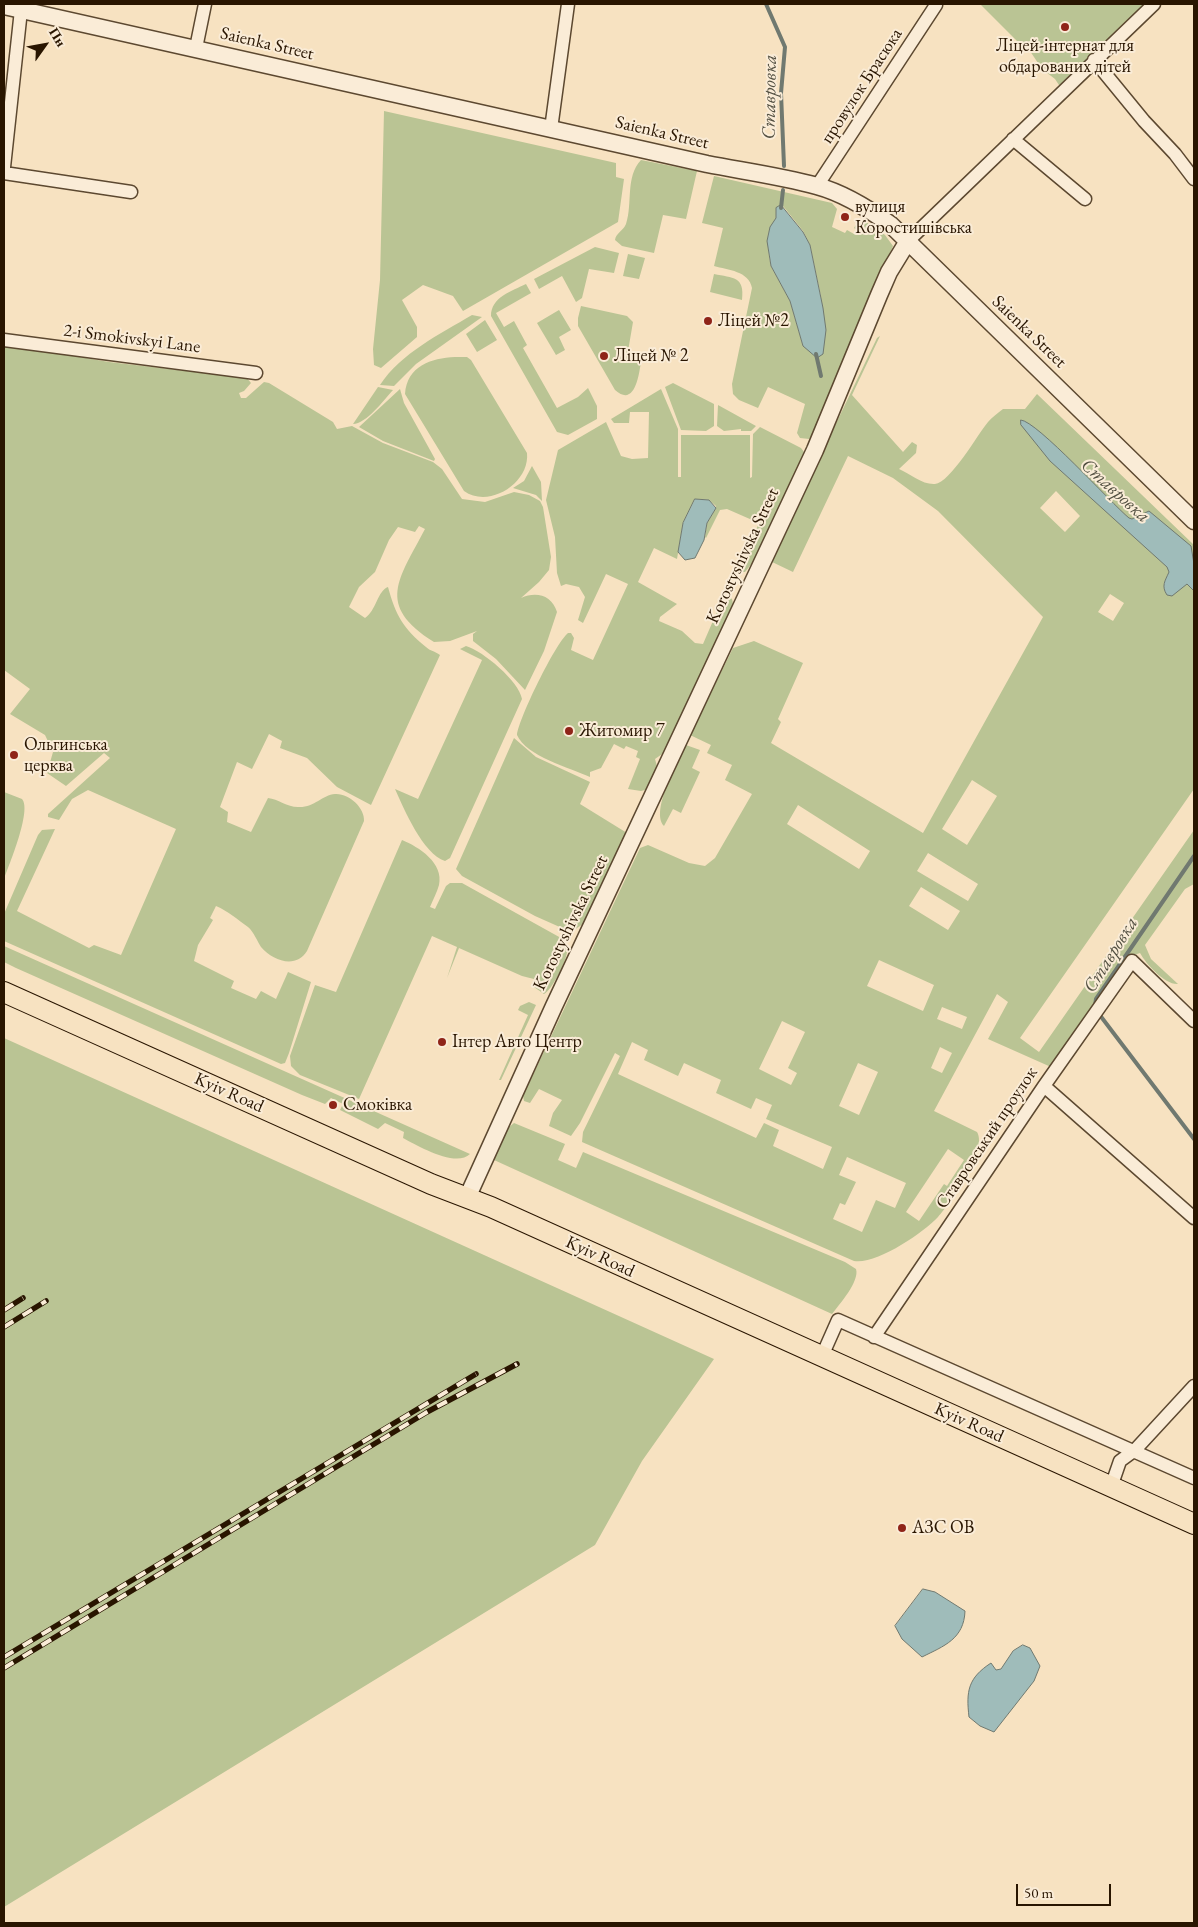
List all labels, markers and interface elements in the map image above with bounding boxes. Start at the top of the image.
north arrow [20,20,70,70]
marker: Ліцей-інтернат для обдарованих дітей [1059,21,1071,33]
street label: Saienka Street [218,23,316,65]
text: Пн [45,24,70,50]
street label: провулок Брасюка [817,24,907,148]
place label: Ліцей-інтернат для обдарованих дітей [996,35,1134,78]
water label: Ставровка [758,54,782,140]
street label: Saienka Street [613,112,711,154]
place label: вулиця Коростишівська [855,196,972,238]
marker: вулиця Коростишівська [839,211,851,223]
street label: Saienka Street [987,291,1071,373]
place label: Ліцей №2 [718,310,789,332]
marker: Ліцей №2 [702,315,714,327]
street label: 2-i Smokivskyi Lane [62,320,202,358]
place label: Ліцей № 2 [614,345,688,367]
marker: Ліцей № 2 [598,350,610,362]
water label: Ставровка [1076,454,1154,528]
street label: Korostyshivska Street [702,485,784,627]
place label: Житомир 7 [579,720,665,742]
marker: Житомир 7 [563,725,575,737]
place label: Ольгинська церква [24,734,108,776]
marker: Ольгинська церква [8,749,20,761]
street label: Korostyshivska Street [529,852,613,994]
water label: Ставровка [1079,913,1143,997]
place label: Інтер Авто Центр [452,1031,582,1053]
marker: Інтер Авто Центр [436,1036,448,1048]
street label: Ставровський проулок [931,1063,1043,1213]
street label: Kyiv Road [191,1068,267,1118]
place label: Смоківка [343,1094,412,1116]
marker: Смоківка [327,1099,339,1111]
street label: Kyiv Road [562,1232,638,1282]
street label: Kyiv Road [931,1398,1007,1448]
place label: АЗС ОВ [912,1517,974,1539]
marker: АЗС ОВ [896,1522,908,1534]
scale bar [1018,1874,1113,1906]
text: 50 m [1024,1883,1053,1902]

